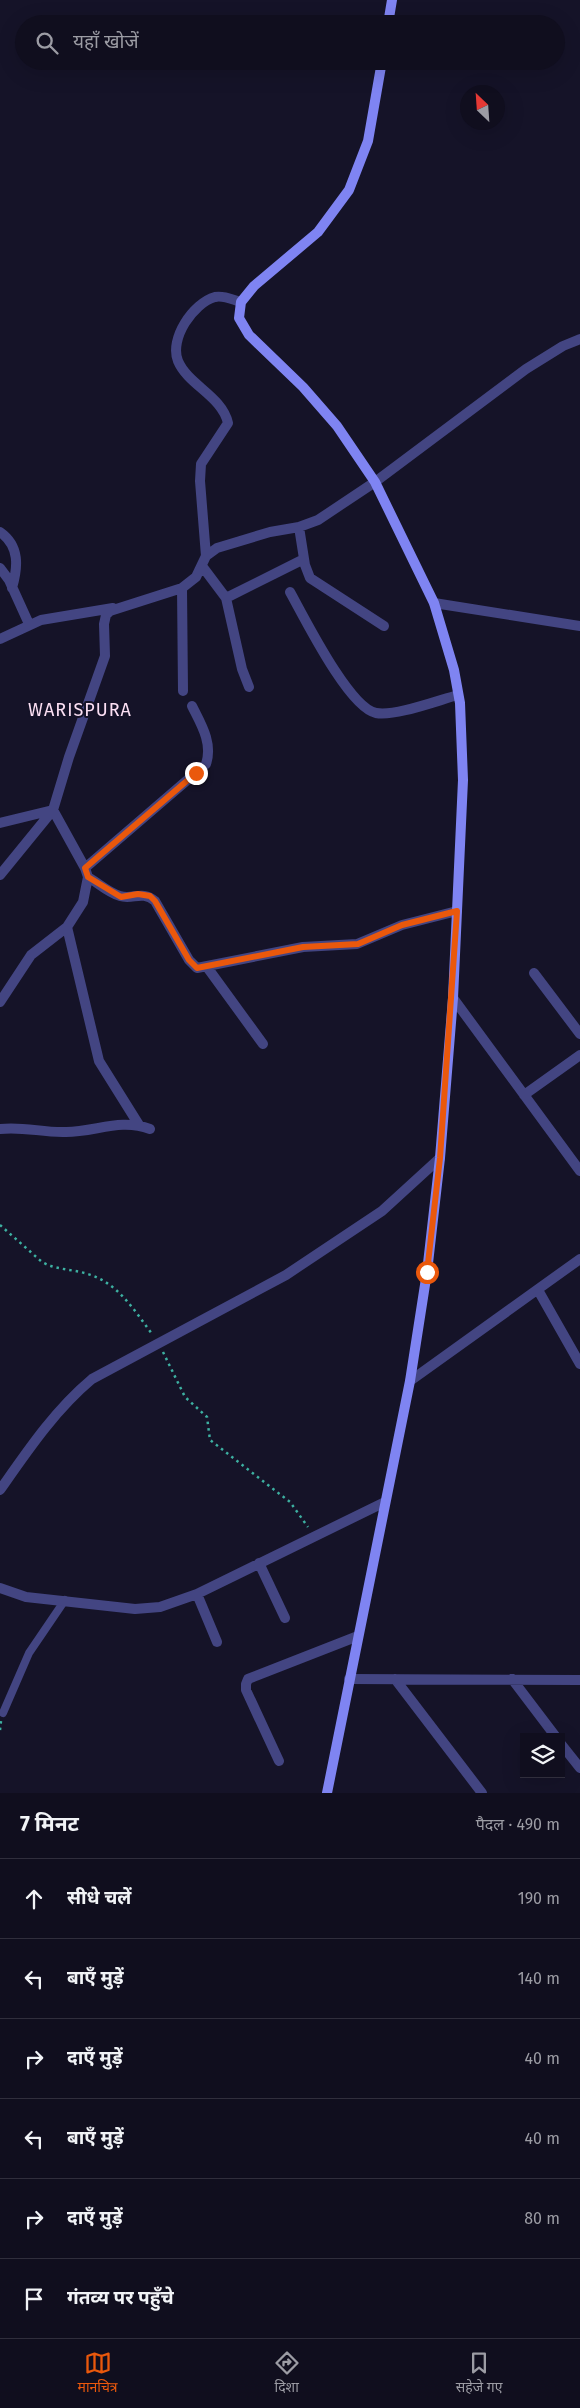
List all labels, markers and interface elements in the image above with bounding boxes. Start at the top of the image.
search box [15,15,565,70]
icon: search [33,29,61,57]
text: यहाँ खोजें [73,30,139,53]
north arrow [460,85,505,130]
district label: WARISPURA [28,699,132,721]
route end [185,762,208,785]
route start [416,1261,439,1284]
map controls [520,1733,565,1778]
button: layers [520,1733,565,1778]
text: 7 मिनट [20,1811,79,1837]
text: पैदल · 490 m [476,1815,560,1834]
icon: ahead [20,1885,48,1913]
text: सीधे चलें [67,1886,131,1909]
text: 190 m [518,1889,560,1908]
icon: left [20,1965,48,1993]
text: बाएँ मुड़ें [67,1966,124,1989]
text: 140 m [518,1969,560,1988]
icon: right [20,2045,48,2073]
text: दाएँ मुड़ें [67,2046,123,2069]
text: 40 m [525,2049,560,2068]
icon: left [20,2125,48,2153]
text: बाएँ मुड़ें [67,2126,124,2149]
text: 40 m [525,2129,560,2148]
icon: right [20,2205,48,2233]
text: दाएँ मुड़ें [67,2206,123,2229]
text: 80 m [524,2209,560,2228]
icon: arrive [20,2285,48,2313]
text: गंतव्य पर पहुँचे [67,2286,174,2309]
tab: मानचित्र [78,2349,118,2398]
tab: दिशा [273,2349,301,2398]
tab: सहेजे गए [456,2349,502,2398]

